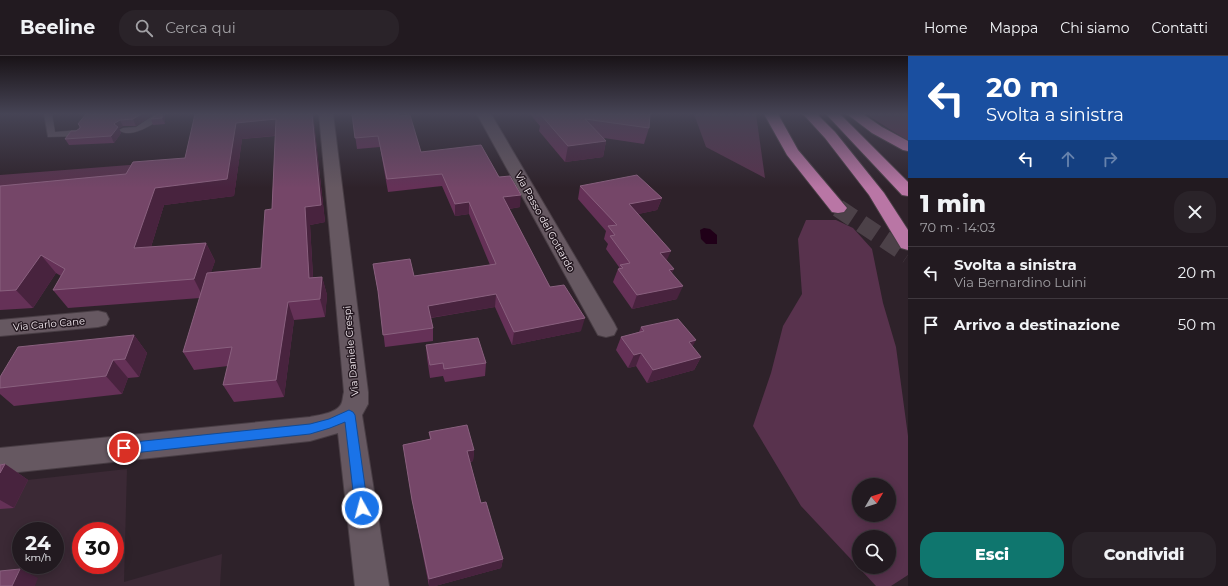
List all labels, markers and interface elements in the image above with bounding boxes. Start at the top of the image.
search box [119,10,399,46]
text: Beeline [20,16,95,39]
icon: search [133,17,155,39]
text: Cerca qui [165,18,236,37]
text: Home [924,19,967,37]
text: Mappa [989,19,1038,37]
text: Chi siamo [1060,19,1130,37]
text: Contatti [1152,19,1208,37]
text: 20 m [986,70,1059,104]
icon: left [920,72,972,124]
text: Svolta a sinistra [986,104,1124,126]
icon: left [1015,148,1037,170]
icon: ahead [1057,148,1079,170]
icon: right [1099,148,1121,170]
street label: Via Passo del Gottardo [512,170,578,274]
text: 1 min [920,189,986,218]
button: close [1174,191,1216,233]
text: 70 m · 14:03 [920,219,995,235]
text: Svolta a sinistra [954,255,1077,274]
icon: left [920,262,942,284]
text: 20 m [1178,263,1216,282]
text: Via Bernardino Luini [954,274,1086,290]
street label: Via Daniele Crespi [341,305,361,397]
street label: Via Carlo Cane [12,314,86,334]
icon: arrive [920,314,942,336]
text: Arrivo a destinazione [954,315,1120,334]
text: 50 m [1178,315,1216,334]
pin [107,431,141,465]
icon: arrive [113,437,135,459]
north arrow [852,478,896,522]
map controls [852,478,896,574]
position arrow [341,487,383,529]
speed limit sign: 30 [72,522,124,574]
button: search [852,530,896,574]
text: 24 [25,531,51,555]
button: Esci [920,532,1064,578]
button: Condividi [1072,532,1216,578]
text: km/h [25,551,51,564]

